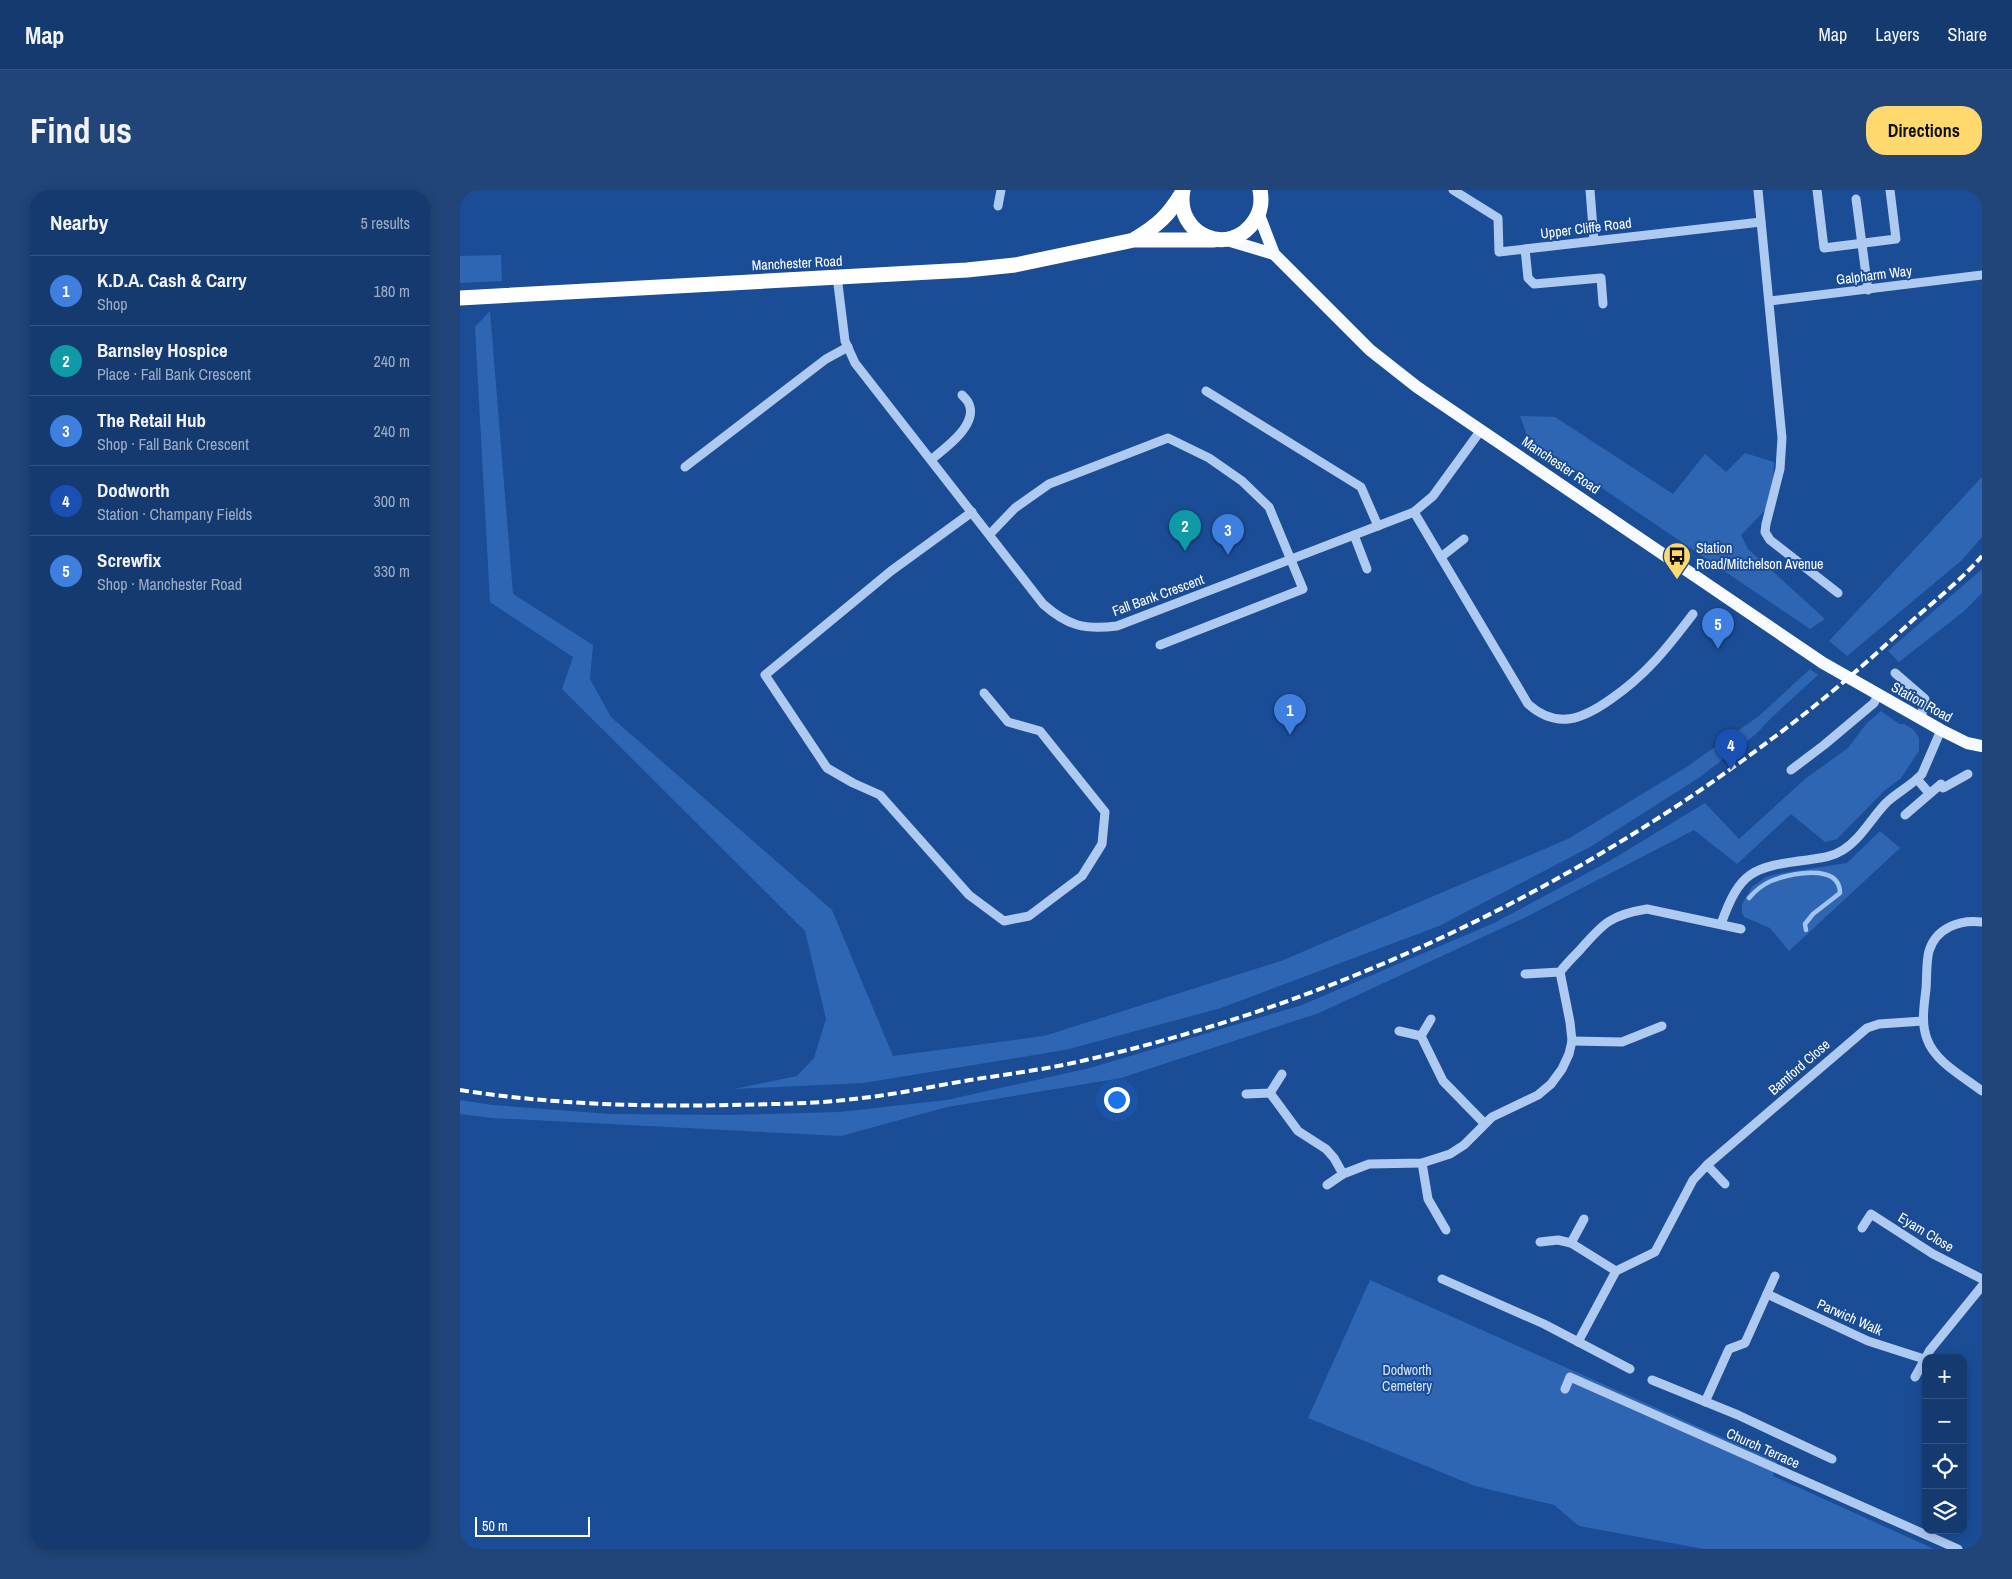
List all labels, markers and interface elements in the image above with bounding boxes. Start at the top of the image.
text: Map [25,19,64,51]
text: Map [1819,22,1847,47]
text: Layers [1875,22,1920,47]
text: Share [1948,22,1987,47]
button: Directions [1866,106,1982,155]
text: Find us [30,107,132,154]
text: Nearby [50,208,108,237]
text: 5 results [360,212,410,234]
street label: Upper Cliffe Road [1539,213,1633,243]
street label: Manchester Road [751,252,843,274]
street label: Galpharm Way [1835,261,1913,289]
text: K.D.A. Cash & Carry [97,267,247,293]
text: 1 [62,280,70,302]
text: 180 m [374,280,410,302]
text: Shop [97,293,128,315]
text: Barnsley Hospice [97,337,228,363]
text: 2 [62,350,70,372]
text: 240 m [374,350,410,372]
text: Place · Fall Bank Crescent [97,363,251,385]
text: The Retail Hub [97,407,206,433]
text: 3 [62,420,70,442]
text: 240 m [374,420,410,442]
street label: Manchester Road [1518,432,1604,498]
text: Shop · Fall Bank Crescent [97,433,249,455]
text: Dodworth [97,477,170,503]
text: 4 [62,490,70,512]
text: 300 m [374,490,410,512]
text: Station · Champany Fields [97,503,252,525]
pin: 2 [1169,510,1201,551]
pin: 3 [1212,514,1244,555]
place label: Station Road/Mitchelson Avenue [1696,539,1823,573]
bus stop icon: Station Road/Mitchelson Avenue [1662,541,1692,580]
text: Screwfix [97,547,161,573]
text: 5 [62,560,70,582]
text: 330 m [374,560,410,582]
street label: Fall Bank Crescent [1110,570,1206,620]
text: Shop · Manchester Road [97,573,242,595]
pin: 5 [1702,608,1734,649]
street label: Station Road [1888,678,1956,726]
pin: 1 [1274,694,1306,735]
pin: 4 [1715,729,1747,770]
street label: Bamford Close [1764,1035,1834,1099]
your location [1104,1087,1130,1113]
street label: Eyam Close [1895,1208,1957,1256]
street label: Parwich Walk [1814,1295,1886,1340]
map controls [1922,1354,1967,1534]
button: + [1922,1354,1967,1399]
park label: Dodworth Cemetery [1382,1361,1432,1395]
button: − [1922,1399,1967,1444]
street label: Church Terrace [1724,1424,1802,1472]
button: locate [1922,1444,1967,1489]
button: layers [1922,1489,1967,1534]
scale bar [475,1514,590,1537]
text: 50 m [482,1517,508,1535]

